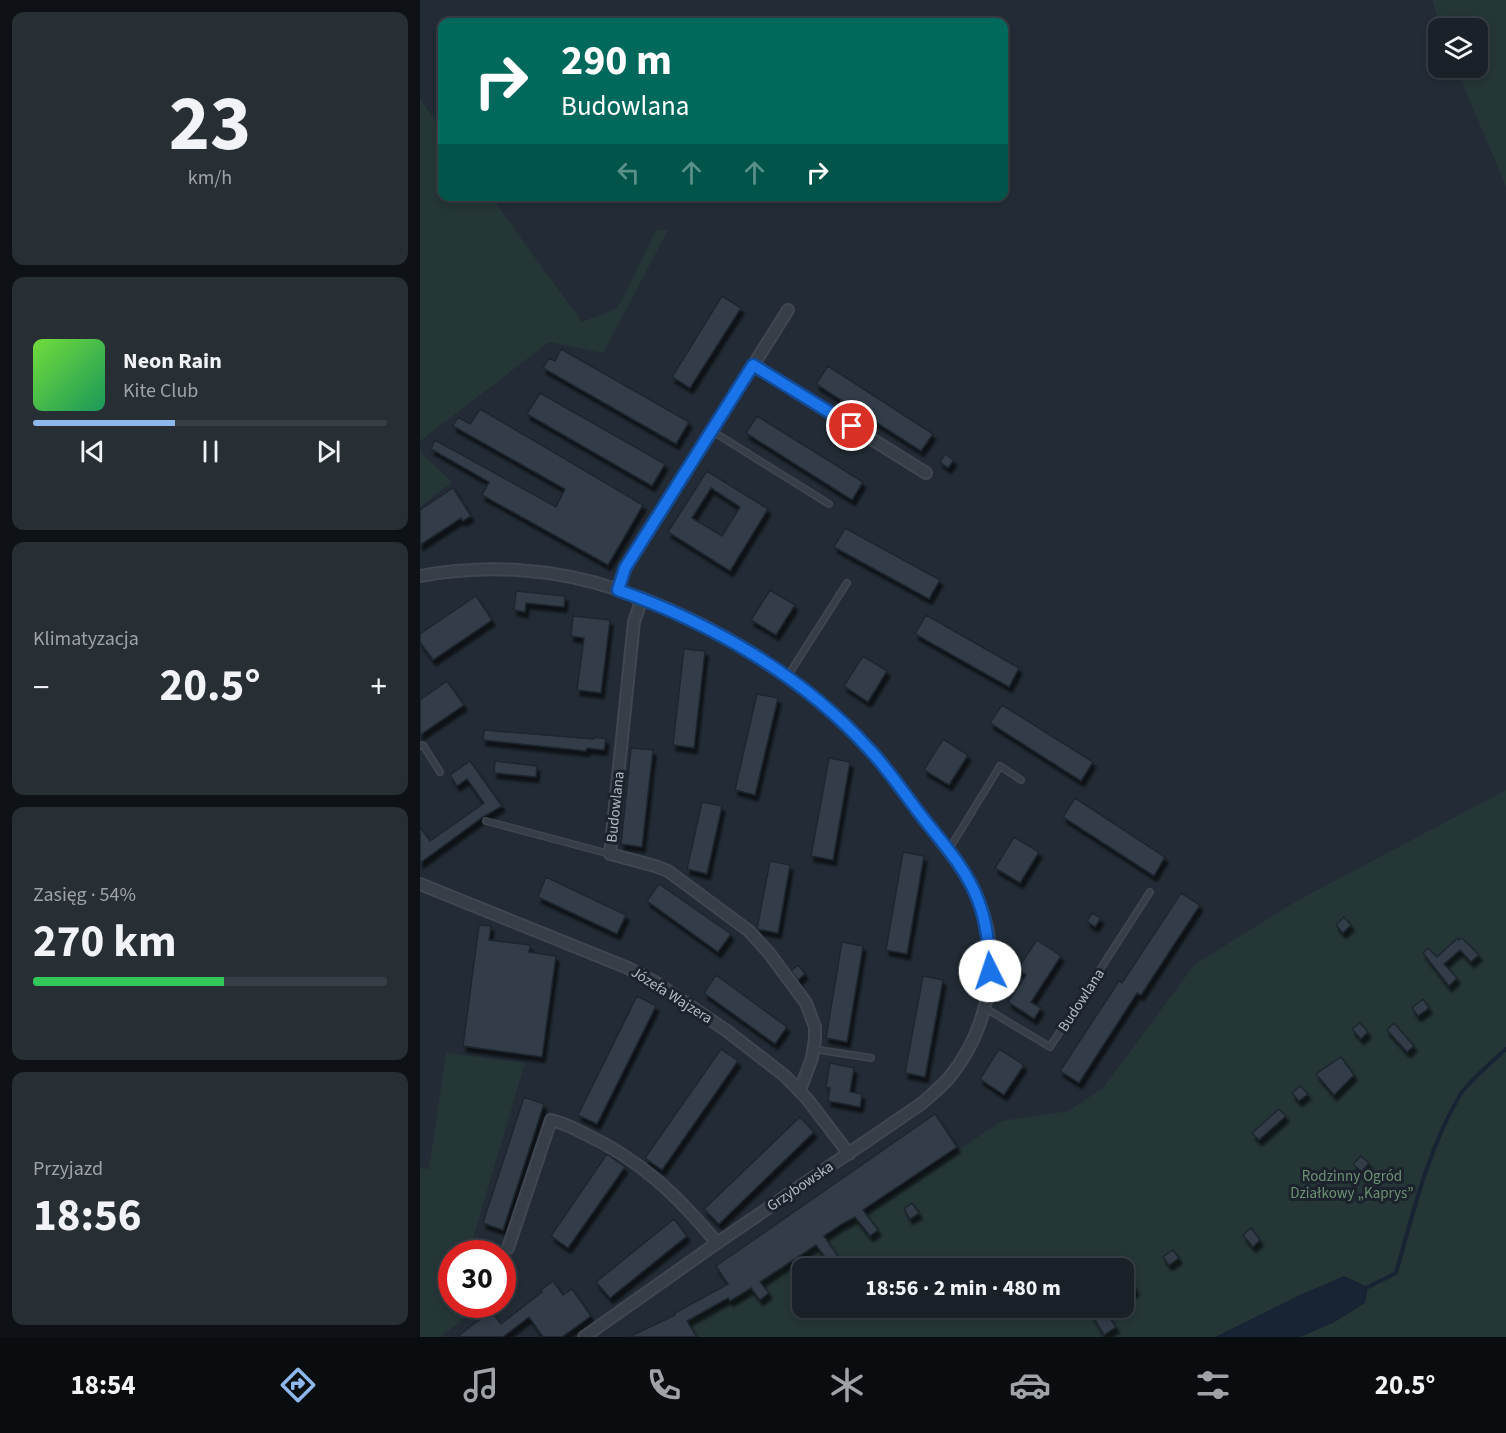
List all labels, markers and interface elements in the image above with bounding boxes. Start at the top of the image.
map controls [1428,18,1488,78]
button: layers [1428,18,1488,78]
text: 290 m [561,31,672,91]
icon: right [462,42,540,120]
text: 23 [169,69,251,180]
text: Budowlana [561,87,689,126]
icon: left [612,156,645,189]
icon: ahead [675,156,708,189]
icon: ahead [738,156,771,189]
icon: right [801,156,834,189]
text: km/h [188,164,232,192]
text: Neon Rain [123,345,222,377]
text: Kite Club [123,377,198,405]
pin [826,400,877,451]
icon: arrive [835,409,868,442]
icon: previous [76,435,109,468]
icon: pause [194,435,227,468]
icon: next [312,435,345,468]
text: Klimatyzacja [33,625,139,653]
text: 20.5° [159,654,261,718]
text: − [33,664,49,711]
text: + [371,664,387,711]
street label: Budowlana [601,770,630,844]
text: Zasięg · 54% [33,881,136,909]
text: 270 km [33,910,177,974]
position arrow [958,939,1022,1003]
street label: Józefa Wajzera [627,962,716,1029]
street label: Budowlana [1053,965,1110,1036]
text: Przyjazd [33,1155,103,1183]
street label: Grzybowska [763,1156,838,1216]
park label: Rodzinny Ogród Działkowy „Kaprys” [1290,1166,1414,1204]
text: 18:56 [33,1184,142,1248]
speed limit sign: 30 [438,1240,516,1318]
text: 18:56 · 2 min · 480 m [865,1272,1061,1304]
icon: directions [277,1364,319,1406]
icon: music [460,1364,502,1406]
icon: phone [643,1364,685,1406]
icon: climate [826,1364,868,1406]
icon: car [1009,1364,1051,1406]
icon: filters [1192,1364,1234,1406]
text: 18:54 [71,1366,136,1405]
text: 20.5° [1375,1366,1435,1405]

